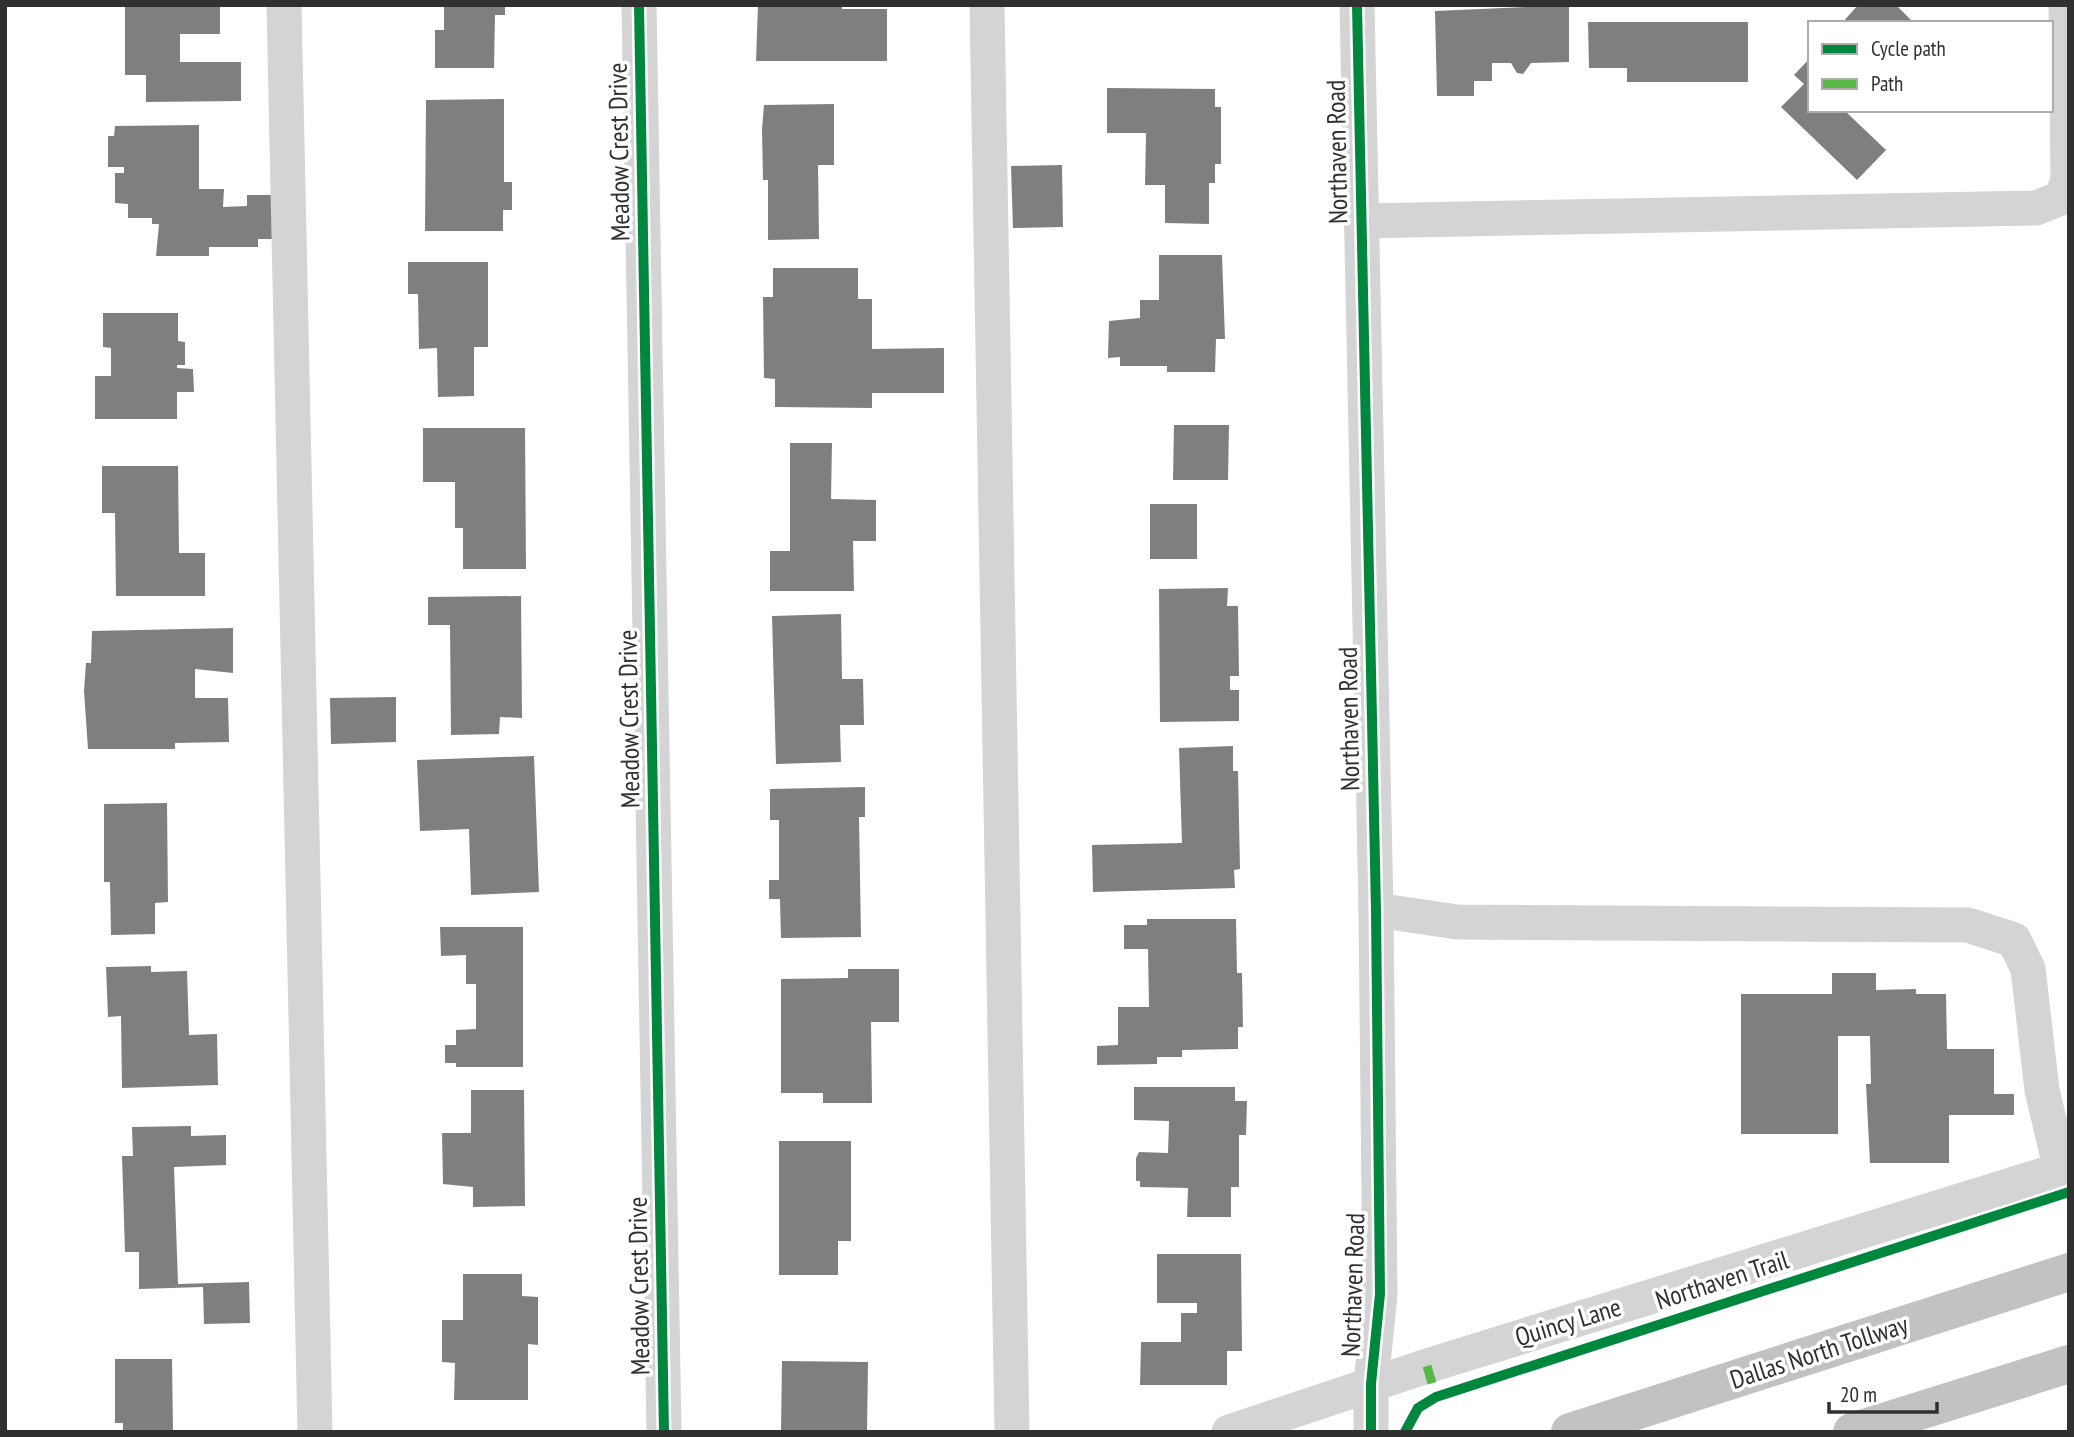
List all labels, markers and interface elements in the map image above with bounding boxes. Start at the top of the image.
legend [1808,21,2053,112]
text: Cycle path [1871,35,1946,62]
street label: Meadow Crest Drive [600,63,637,242]
text: Path [1871,70,1903,97]
street label: Northaven Road [1319,80,1354,224]
street label: Meadow Crest Drive [610,630,647,809]
street label: Northaven Road [1331,647,1366,791]
street label: Meadow Crest Drive [620,1197,657,1376]
street label: Northaven Road [1333,1212,1372,1358]
street label: Northaven Trail [1651,1243,1792,1316]
street label: Quincy Lane [1511,1290,1625,1353]
street label: Dallas North Tollway [1726,1307,1912,1396]
scale bar [1829,1370,1938,1414]
text: 20 m [1840,1381,1877,1408]

